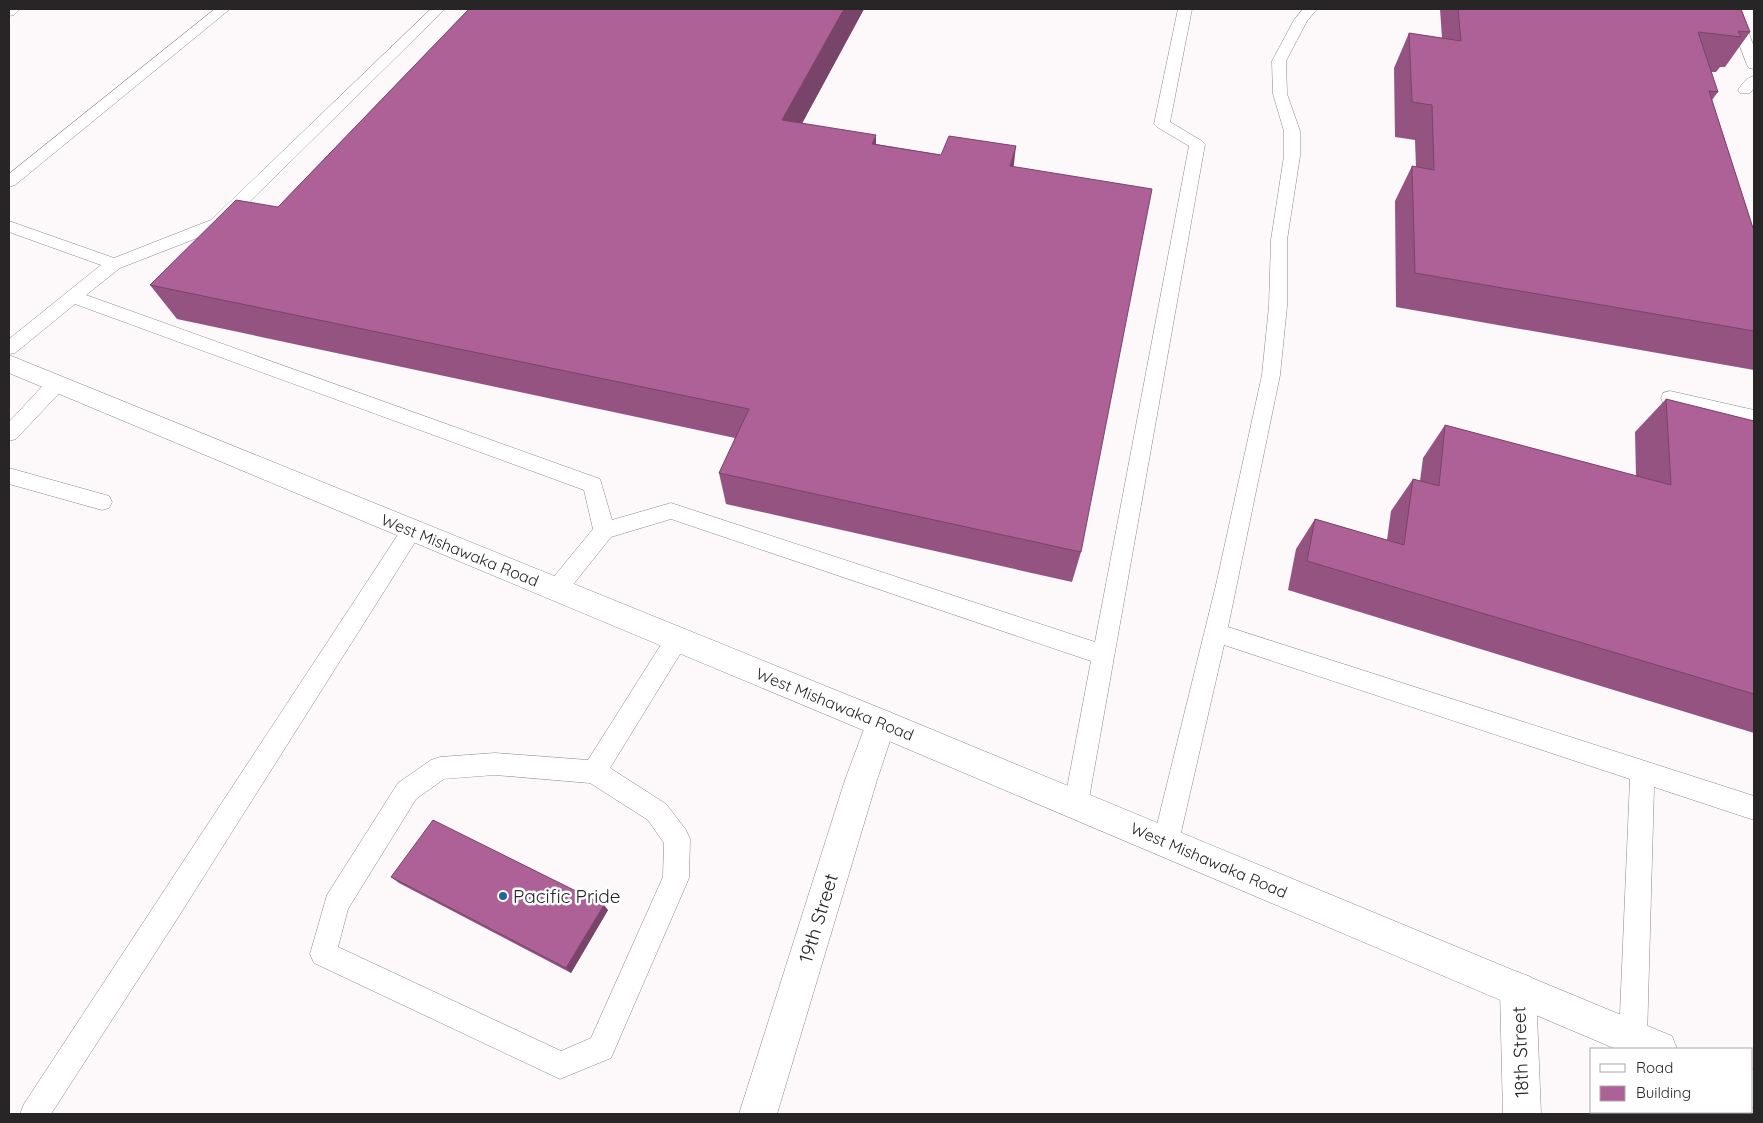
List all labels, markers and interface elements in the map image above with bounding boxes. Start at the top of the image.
street label: West Mishawaka Road [378,509,542,591]
street label: West Mishawaka Road [753,663,917,745]
street label: West Mishawaka Road [1128,818,1290,902]
street label: 19th Street [793,871,843,965]
place label: Pacific Pride [513,884,621,908]
marker: Pacific Pride [497,890,509,902]
street label: 18th Street [1506,1006,1534,1098]
legend [1590,1048,1753,1113]
text: Road [1636,1058,1673,1077]
text: Building [1636,1083,1691,1102]

